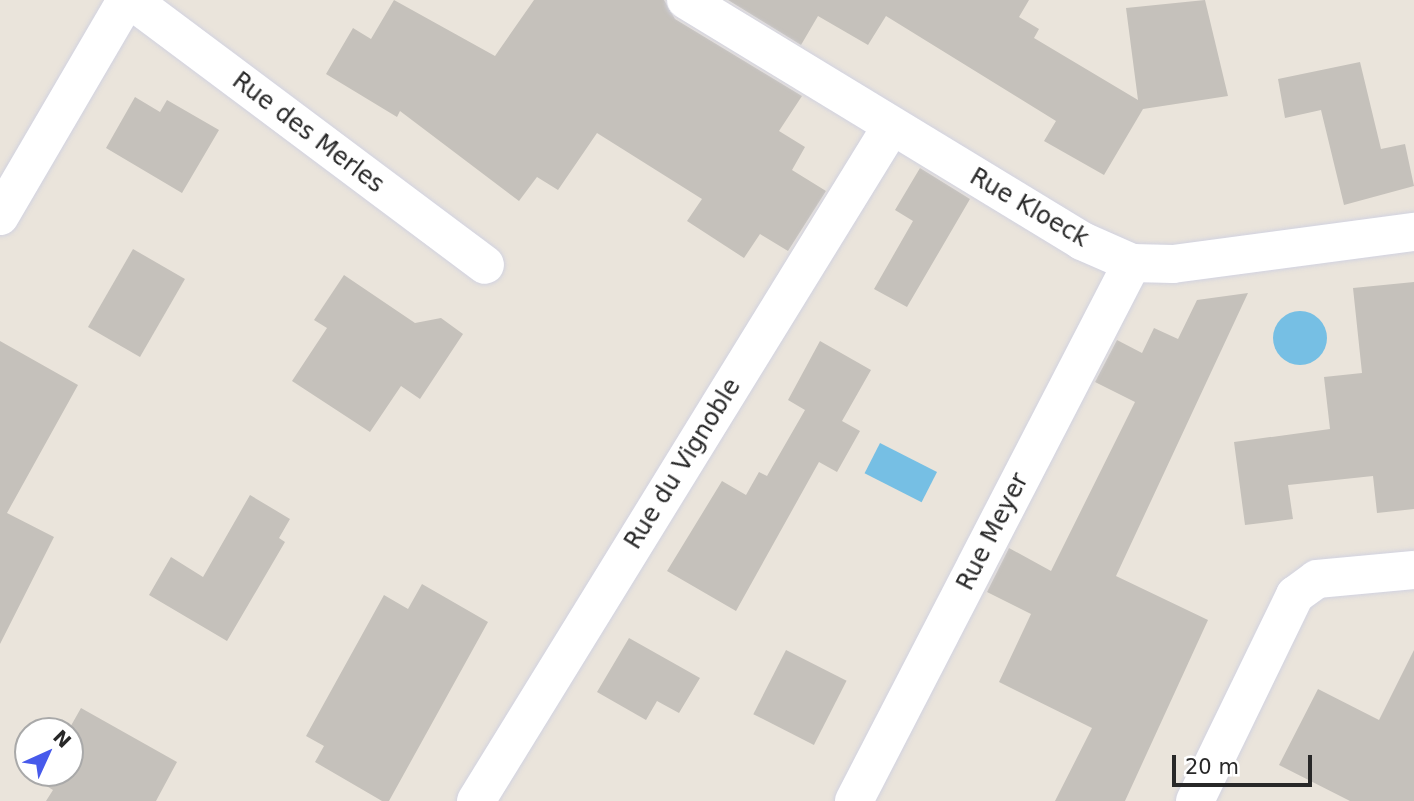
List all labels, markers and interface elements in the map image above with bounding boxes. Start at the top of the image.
street label: Rue des Merles [226,67,390,199]
street label: Rue Kloeck [965,162,1093,254]
street label: Rue du Vignoble [619,373,747,555]
street label: Rue Meyer [951,469,1035,595]
north arrow [14,717,84,787]
text: N [49,725,76,752]
scale bar [1176,742,1316,786]
text: 20 m [1185,755,1239,779]

